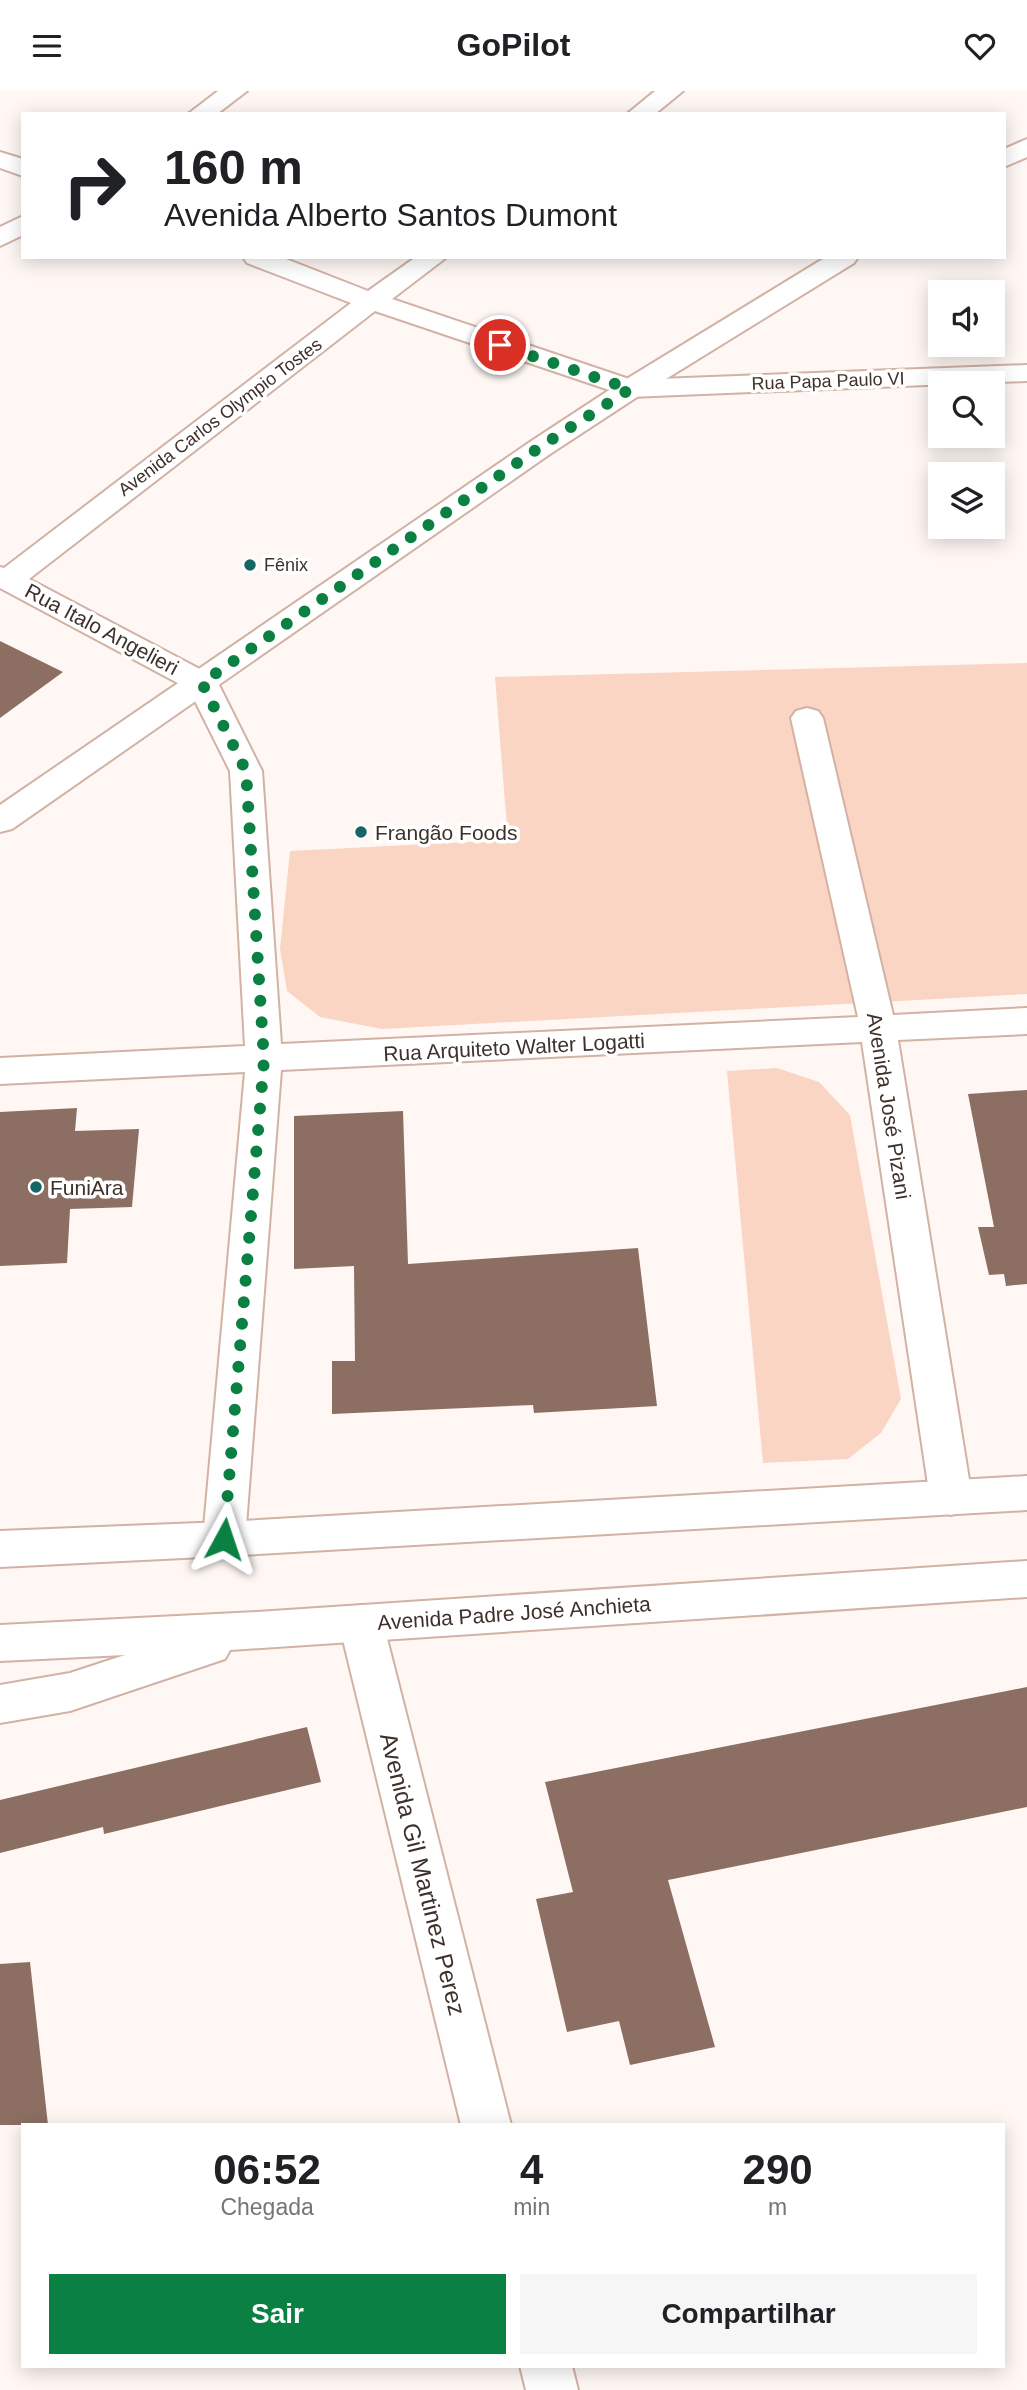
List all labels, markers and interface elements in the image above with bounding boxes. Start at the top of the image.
icon: menu [28,27,66,65]
text: GoPilot [457,27,570,63]
icon: heart [961,27,999,65]
icon: right [49,140,140,231]
text: 160 m [164,140,303,194]
text: Avenida Alberto Santos Dumont [164,197,617,233]
map controls [928,280,1005,539]
button: sound [928,280,1005,357]
pin [470,315,530,375]
icon: arrive [481,326,519,364]
street label: Avenida Carlos Olympio Tostes [114,334,326,500]
street label: Rua Papa Paulo VI [751,368,905,394]
button: search [928,371,1005,448]
button: layers [928,462,1005,539]
place label: Fênix [264,555,308,575]
marker: Fênix [242,557,258,573]
street label: Rua Italo Angelieri [21,579,183,679]
place label: Frangão Foods [375,821,517,844]
marker: Frangão Foods [353,824,369,840]
street label: Avenida José Pizani [863,1011,915,1201]
street label: Rua Arquiteto Walter Logatti [383,1029,645,1065]
place label: FuniAra [50,1176,124,1199]
marker: FuniAra [28,1179,44,1195]
position arrow [187,1502,261,1576]
street label: Avenida Padre José Anchieta [377,1592,652,1634]
street label: Avenida Gil Martinez Perez [375,1730,471,2018]
text: 06:52 [213,2146,321,2193]
text: 4 [520,2146,543,2193]
text: 290 [743,2146,813,2193]
text: Chegada [220,2194,314,2220]
text: min [513,2194,550,2220]
text: m [768,2194,787,2220]
button: Sair [49,2274,506,2354]
button: Compartilhar [520,2274,977,2354]

